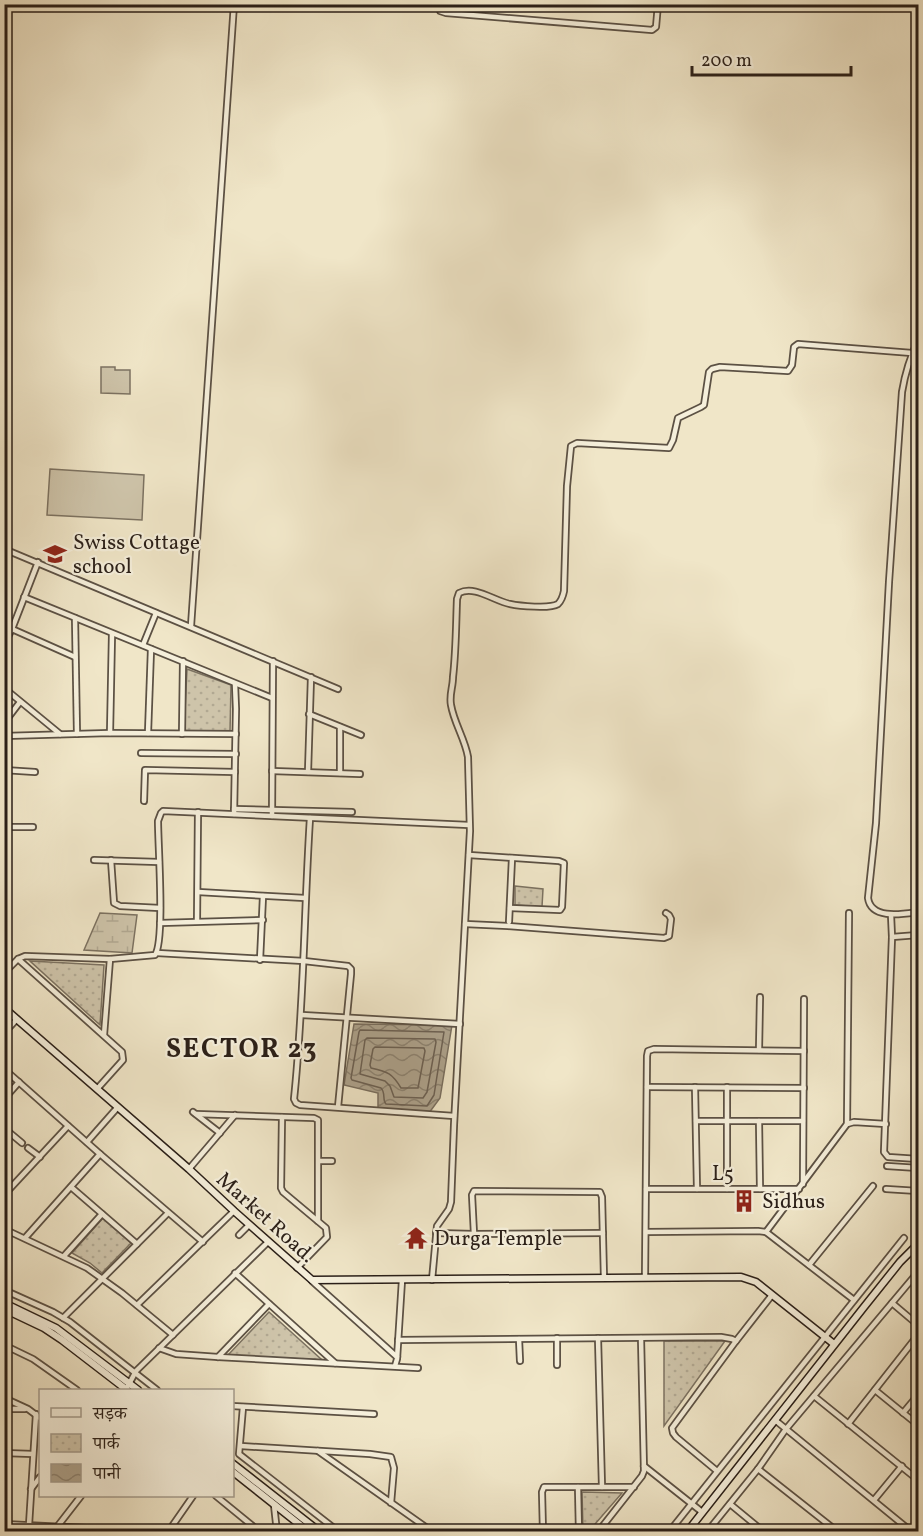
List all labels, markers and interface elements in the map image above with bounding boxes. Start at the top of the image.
scale bar [692,39,851,77]
text: 200 m [701,49,752,74]
place label: Swiss Cottage school [73,529,200,582]
school or university icon: Swiss Cottage school [42,541,68,567]
district label: SECTOR 23 [166,1031,318,1069]
street label: L5 [712,1160,734,1189]
street label: Market Road. [209,1166,321,1270]
building icon: Sidhus [731,1188,757,1214]
place label: Sidhus [762,1188,825,1217]
temple icon: Durga Temple [403,1225,429,1251]
place label: Durga Temple [434,1225,562,1254]
legend [39,1389,234,1497]
text: सड़क [92,1402,128,1427]
text: पार्क [92,1432,121,1457]
text: पानी [92,1462,122,1487]

